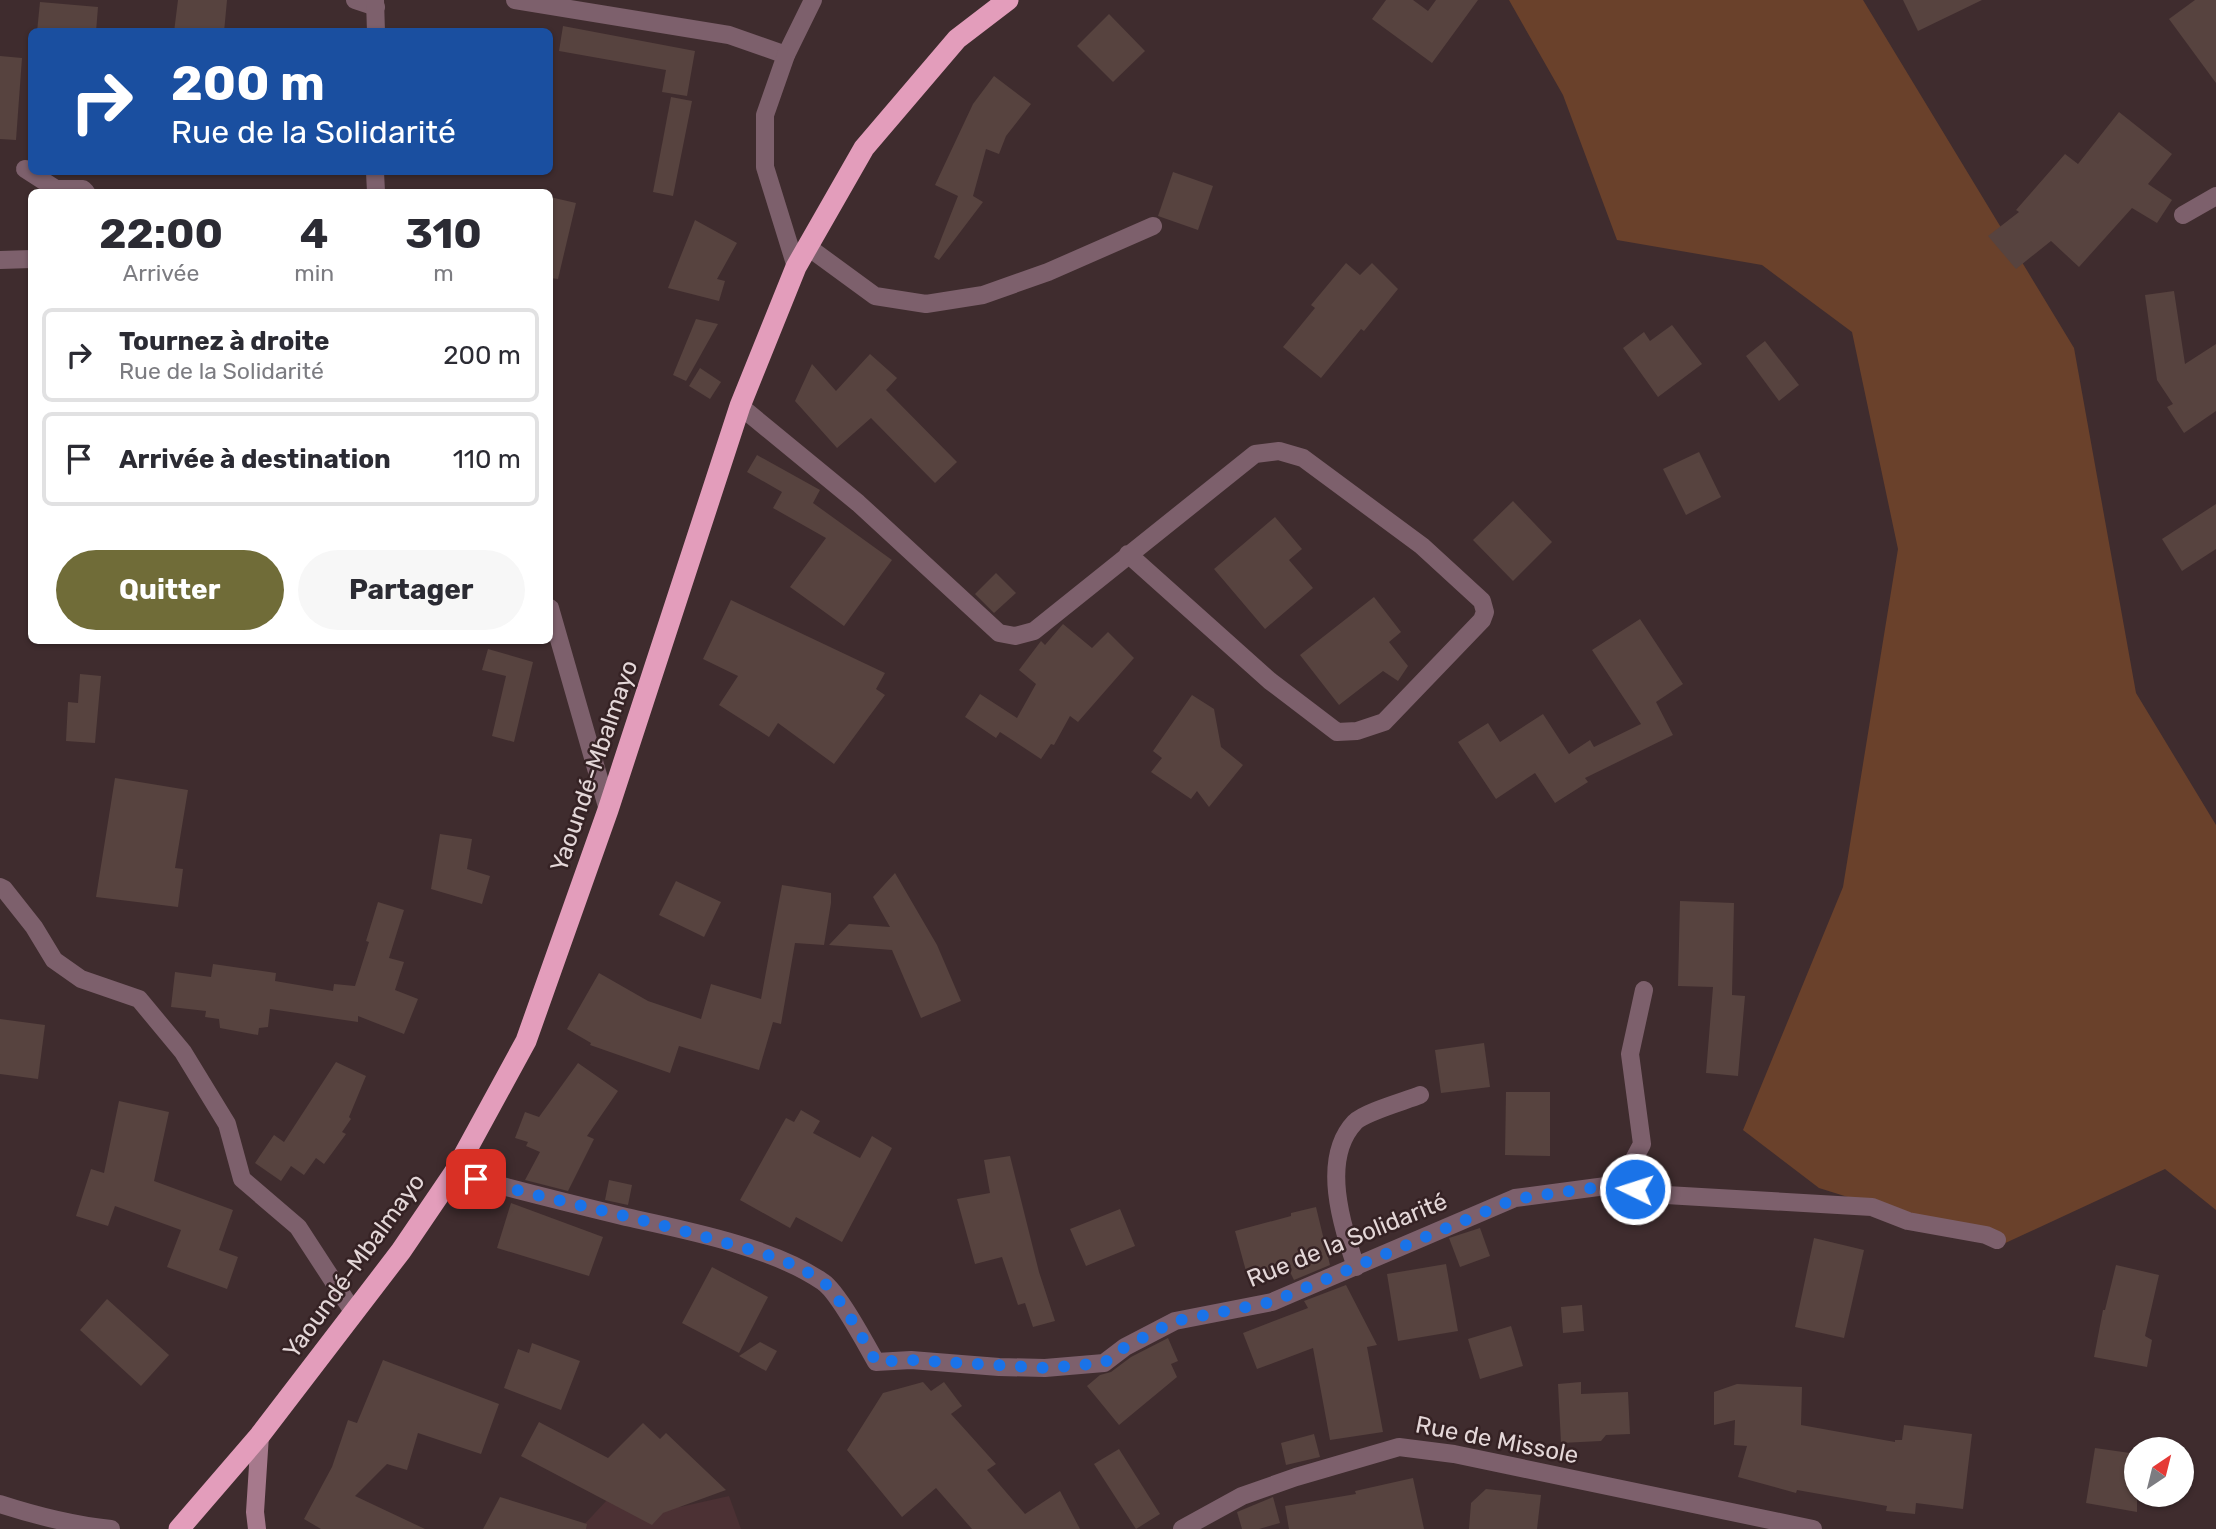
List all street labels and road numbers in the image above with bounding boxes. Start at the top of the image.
street label: Yaoundé-Mbalmayo [545,657,643,875]
street label: Yaoundé-Mbalmayo [278,1168,430,1364]
street label: Rue de la Solidarité [1243,1187,1451,1293]
street label: Rue de Missole [1413,1410,1581,1470]

